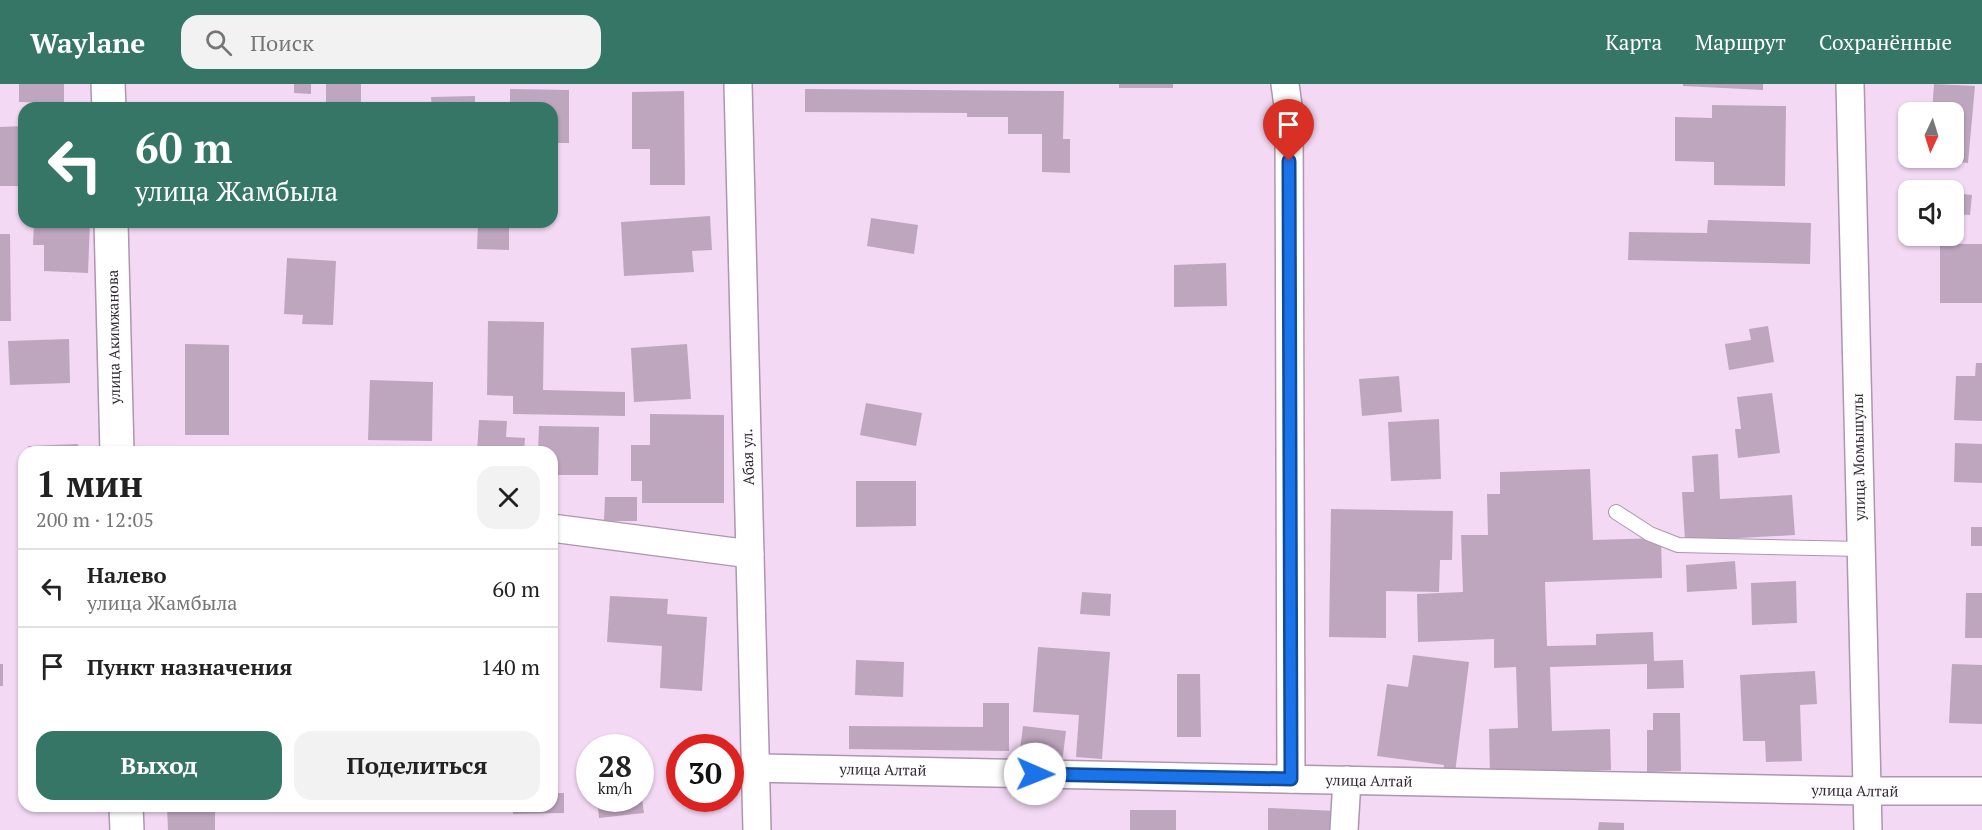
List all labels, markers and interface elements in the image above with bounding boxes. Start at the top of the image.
search box [181,15,601,69]
text: Waylane [30,24,145,61]
icon: search [202,26,235,59]
text: Поиск [250,28,314,57]
text: Карта [1605,28,1662,56]
text: Маршрут [1695,28,1786,56]
text: Сохранённые [1819,28,1952,56]
pin [1263,99,1314,161]
north arrow [1898,102,1964,168]
map controls [1898,102,1964,246]
icon: arrive [1272,108,1305,141]
text: 60 m [135,119,233,175]
icon: left [36,126,114,204]
text: улица Жамбыла [135,173,338,209]
button: sound [1898,180,1964,246]
street label: улица Акимжанова [102,269,124,406]
street label: улица Момышулы [1847,393,1869,522]
street label: Абая ул. [736,428,758,486]
text: 1 мин [36,460,143,507]
button: close [477,466,540,529]
text: 200 m · 12:05 [36,506,154,533]
text: Налево [87,560,167,589]
icon: left [36,572,69,605]
text: 60 m [492,574,540,603]
text: улица Жамбыла [87,589,237,616]
icon: arrive [36,650,69,683]
text: Пункт назначения [87,652,292,681]
text: 140 m [480,652,540,681]
button: Выход [36,731,282,800]
button: Поделиться [294,731,540,800]
speed limit sign: 30 [666,734,744,812]
position arrow [1003,742,1067,806]
text: 28 [598,746,632,786]
street label: улица Алтай [838,758,927,780]
street label: улица Алтай [1324,769,1413,791]
text: km/h [598,778,632,798]
street label: улица Алтай [1810,779,1899,801]

